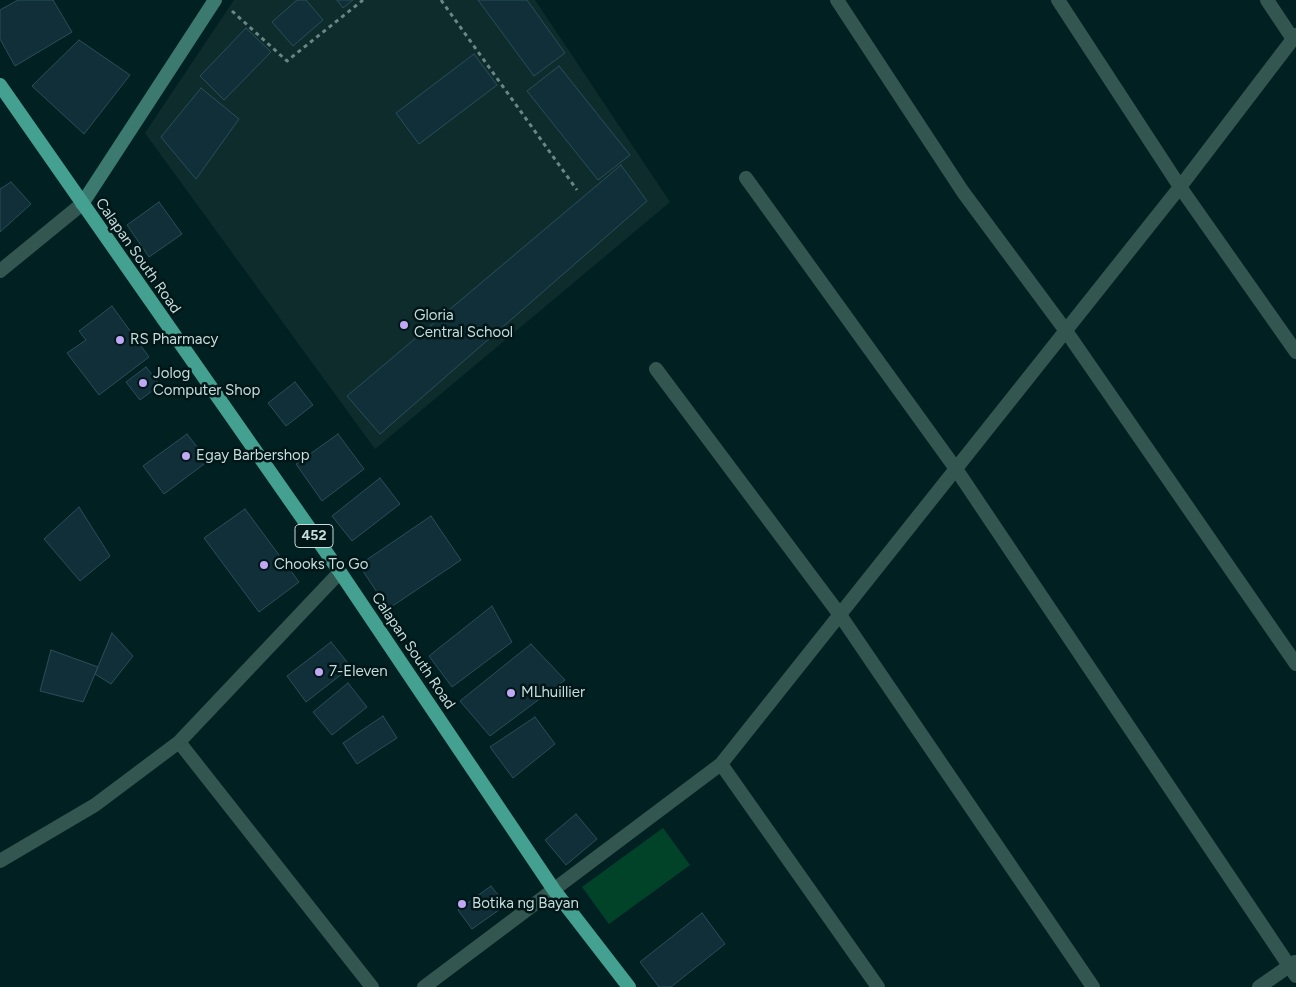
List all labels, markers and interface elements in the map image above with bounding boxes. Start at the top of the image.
street label: Calapan South Road [91,195,185,317]
place label: Gloria Central School [414,307,513,342]
marker: Gloria Central School [398,319,410,331]
place label: RS Pharmacy [130,331,218,349]
marker: RS Pharmacy [114,334,126,346]
place label: Jolog Computer Shop [153,365,260,400]
marker: Jolog Computer Shop [137,377,149,389]
place label: Egay Barbershop [196,447,310,465]
marker: Egay Barbershop [180,450,192,462]
road number: 452 [295,524,333,548]
place label: Chooks To Go [274,556,368,574]
marker: Chooks To Go [258,559,270,571]
street label: Calapan South Road [367,589,459,713]
place label: 7-Eleven [329,663,388,681]
marker: 7-Eleven [313,666,325,678]
place label: MLhuillier [521,684,585,702]
marker: MLhuillier [505,687,517,699]
place label: Botika ng Bayan [472,895,579,913]
marker: Botika ng Bayan [456,898,468,910]

